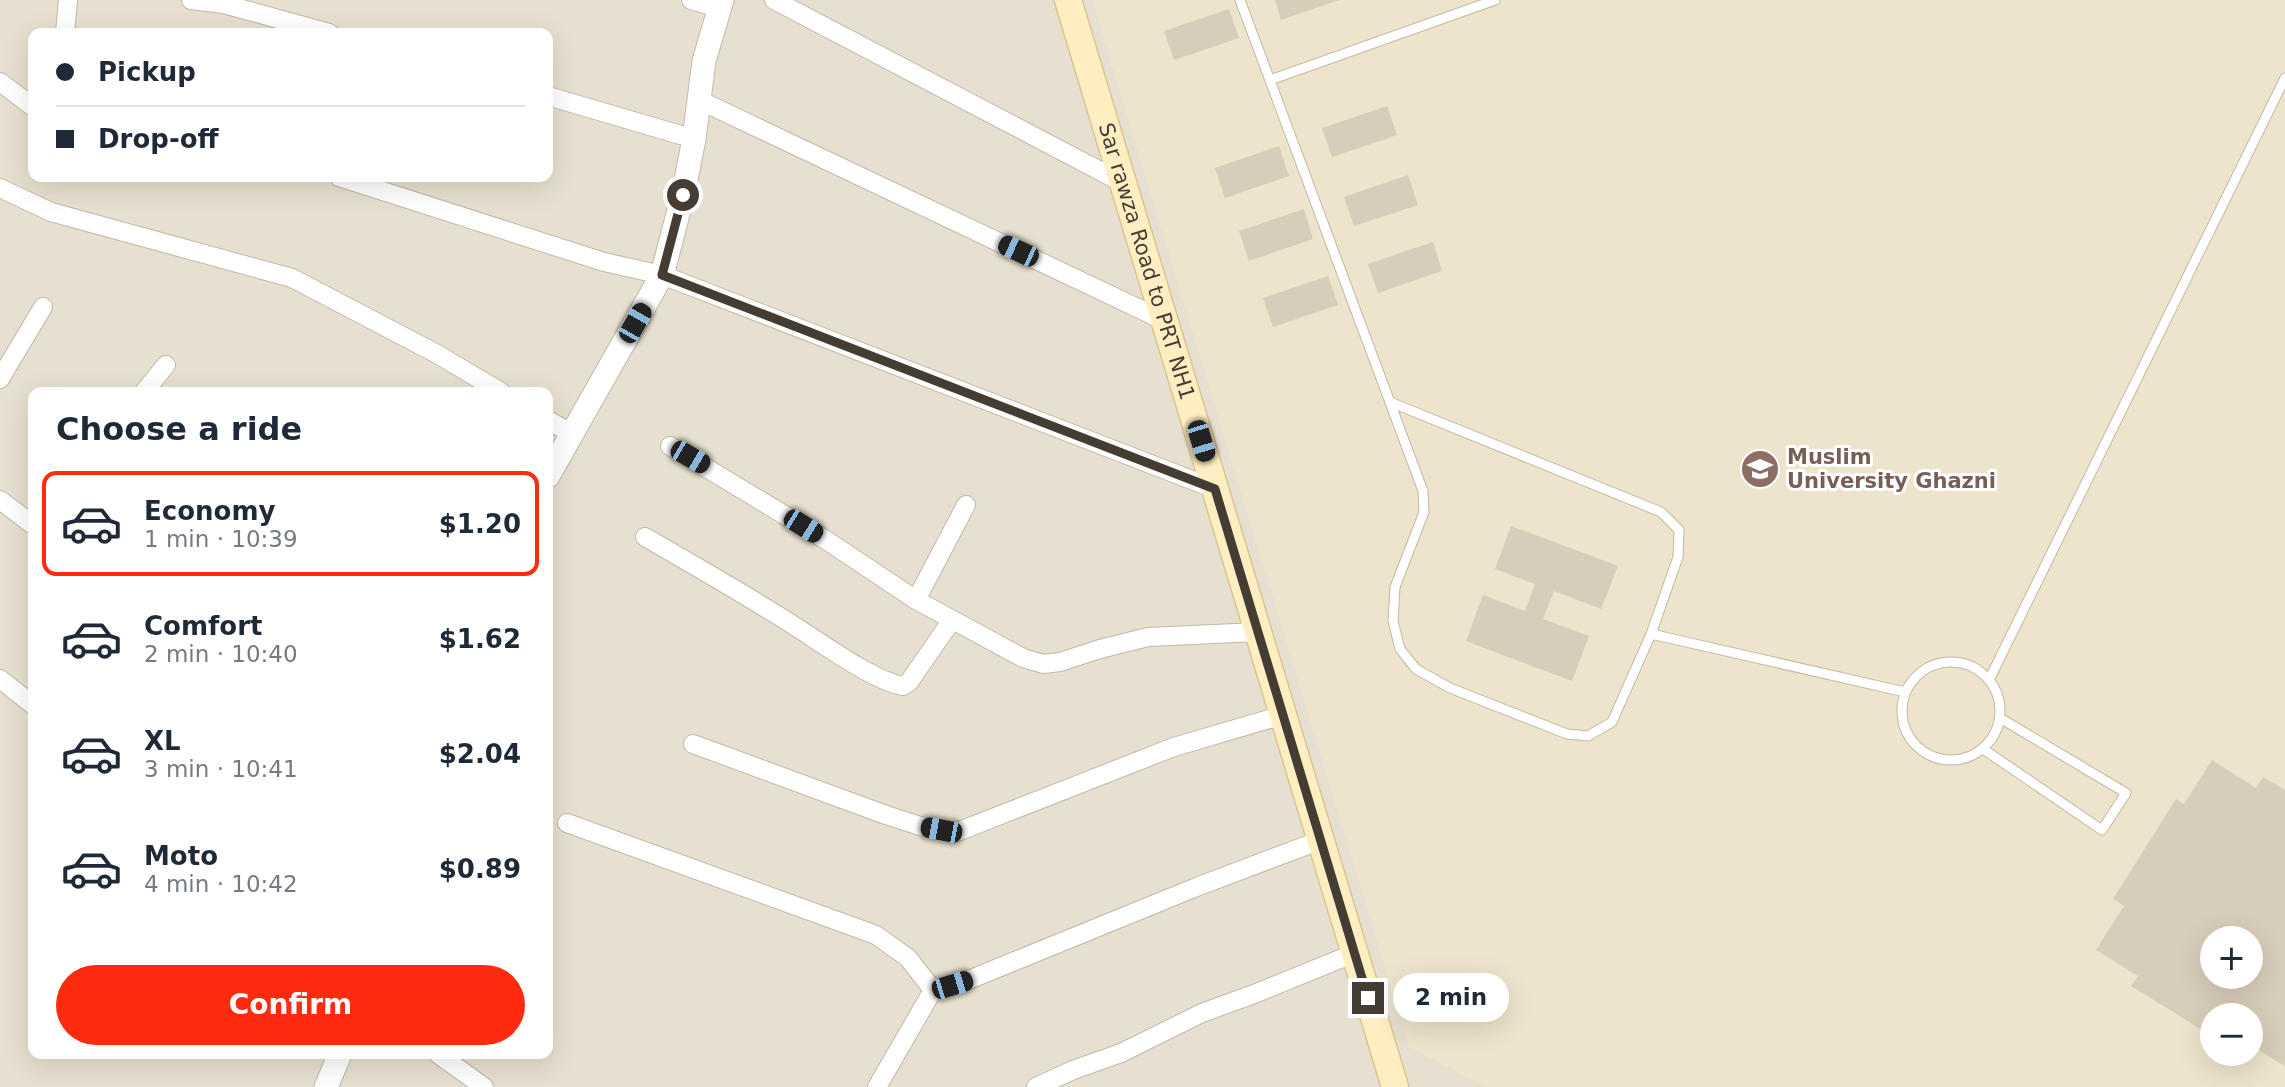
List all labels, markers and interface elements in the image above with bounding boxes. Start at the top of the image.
text: Pickup [98,57,196,87]
street label: Sar rawza Road to PRT NH1 [1094,120,1200,403]
text: Drop-off [98,124,219,154]
route start [667,179,699,211]
car [995,233,1042,269]
car [616,300,655,346]
text: Choose a ride [56,410,302,448]
car [1185,418,1218,464]
car [667,437,714,477]
place label: Muslim University Ghazni [1787,445,1996,493]
school or university icon: Muslim University Ghazni [1739,448,1781,490]
icon: car [60,492,123,555]
text: Economy [144,496,275,526]
car [780,506,827,546]
text: $1.20 [439,509,521,539]
text: 1 min · 10:39 [144,526,298,552]
icon: car [60,607,123,670]
text: Comfort [144,611,262,641]
text: $1.62 [439,624,521,654]
text: 2 min · 10:40 [144,641,298,667]
icon: car [60,722,123,785]
text: XL [144,726,181,756]
text: $2.04 [439,739,521,769]
text: 3 min · 10:41 [144,756,298,782]
car [919,816,964,844]
icon: car [60,837,123,900]
text: Moto [144,841,218,871]
text: $0.89 [439,854,521,884]
text: 4 min · 10:42 [144,871,298,897]
map controls [2200,926,2263,1066]
button: + [2200,926,2263,989]
button: Confirm [56,965,525,1045]
car [929,969,976,1001]
callout: 2 min [1392,974,1508,1023]
route end [1352,982,1384,1014]
text: 2 min [1415,984,1487,1010]
button: − [2200,1003,2263,1066]

